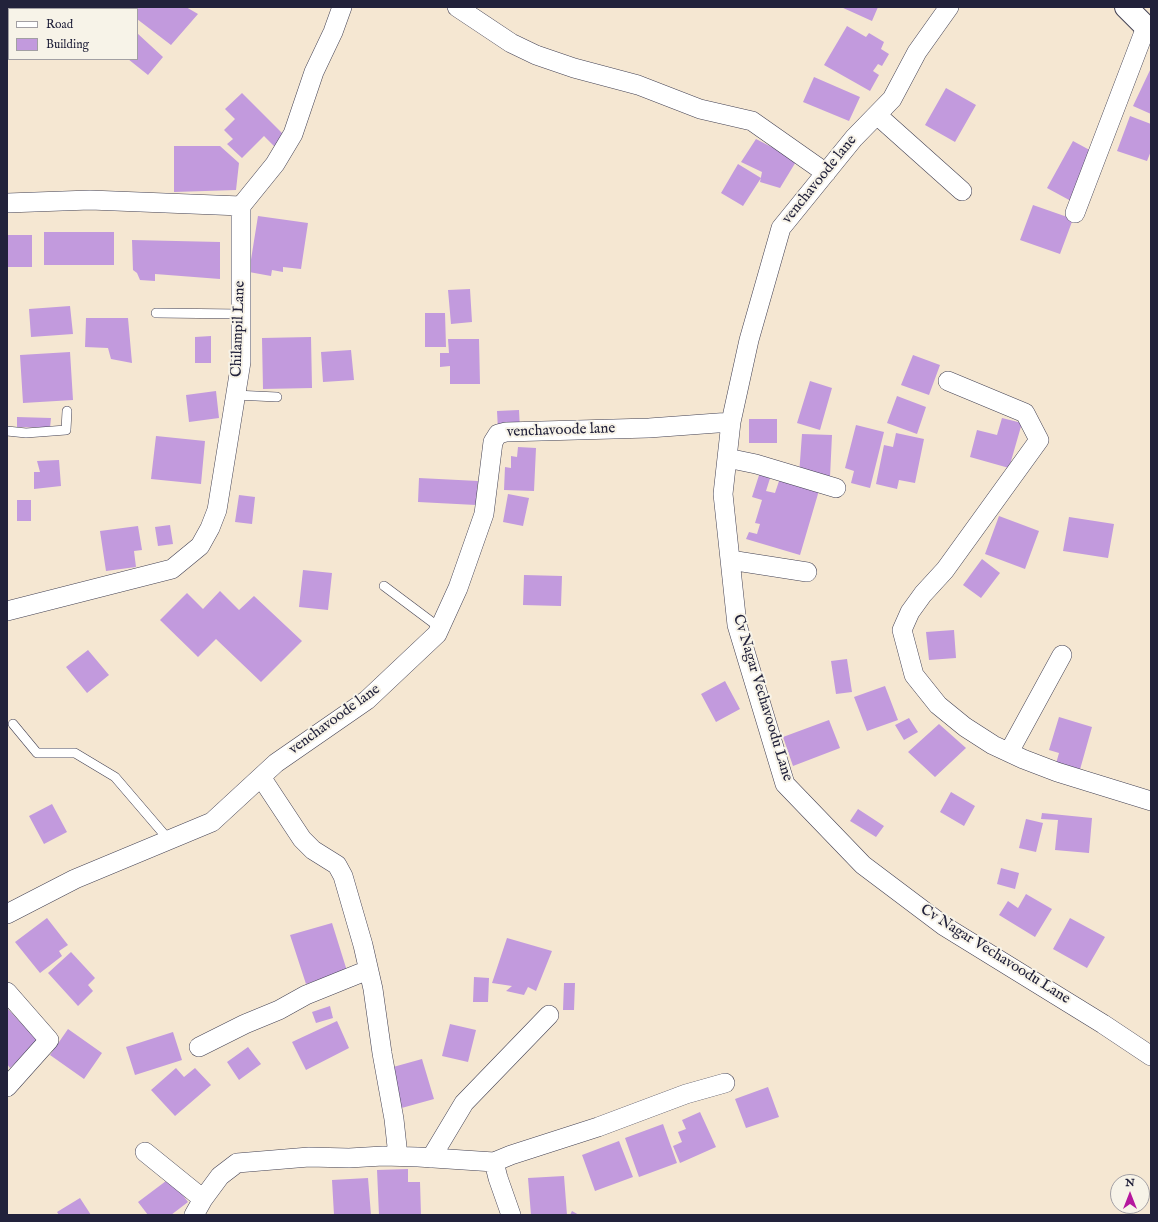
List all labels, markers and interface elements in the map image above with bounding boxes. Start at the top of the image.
legend [8,8,138,60]
text: Road [46,17,73,32]
text: Building [46,37,89,52]
street label: venchavoode lane [779,132,861,228]
street label: Chilampil Lane [228,281,250,377]
street label: venchavoode lane [506,420,616,442]
street label: Cv Nagar Vechavoodu Lane [728,612,796,784]
street label: venchavoode lane [286,681,384,759]
street label: Cv Nagar Vechavoodu Lane [917,901,1073,1009]
north arrow [1110,1174,1150,1214]
text: N [1125,1176,1135,1190]

